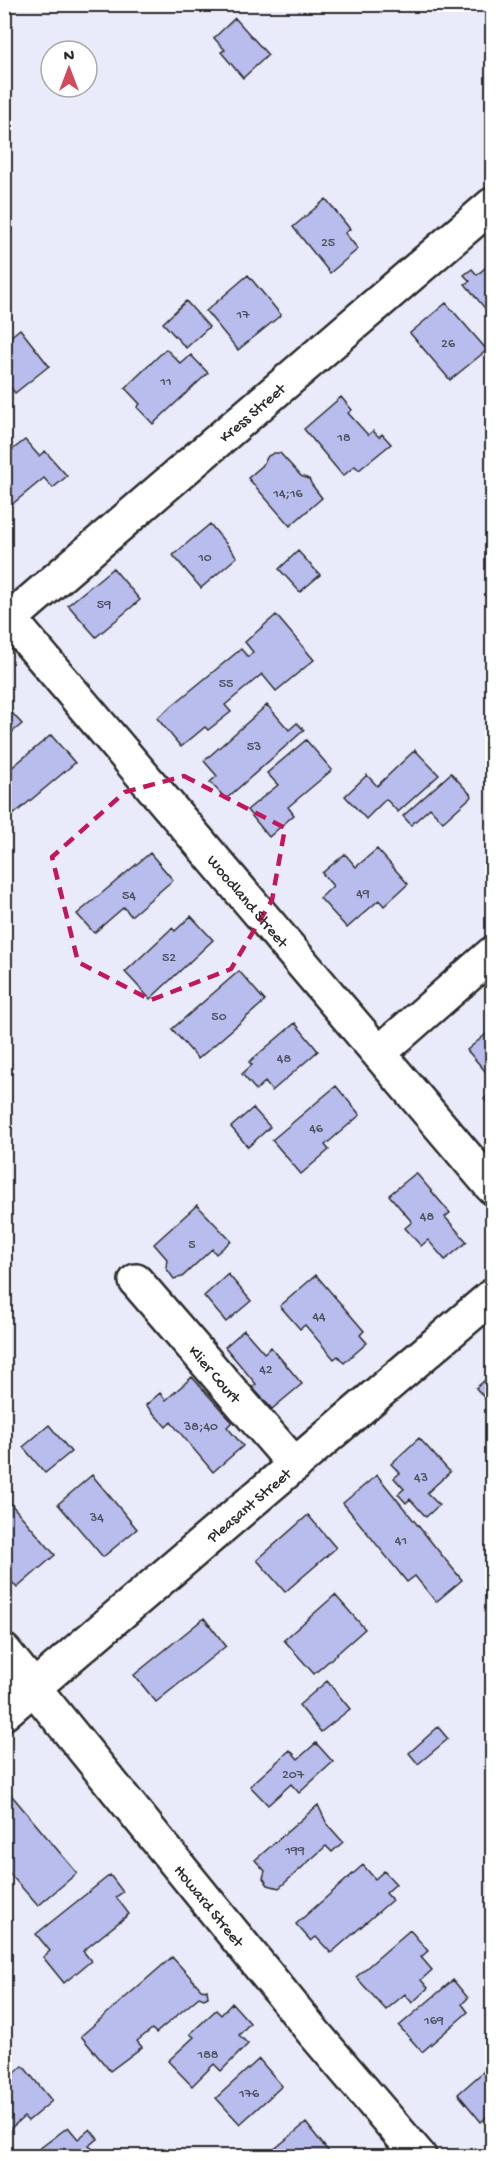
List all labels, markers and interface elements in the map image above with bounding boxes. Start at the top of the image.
north arrow [39,39,99,99]
text: N [64,48,75,67]
house number: 25 [321,235,335,252]
house number: 17 [236,307,250,324]
house number: 26 [441,336,456,353]
house number: 11 [159,374,172,391]
street label: Kress Street [217,380,292,448]
house number: 18 [336,430,351,447]
house number: 14;16 [272,486,304,503]
house number: 10 [197,550,212,567]
house number: 59 [97,597,111,614]
house number: 55 [219,676,233,693]
house number: 53 [247,739,261,756]
street label: Woodland Street [201,852,291,954]
house number: 49 [356,886,370,903]
house number: 54 [122,888,136,905]
house number: 52 [162,950,176,967]
house number: 50 [211,1009,227,1026]
house number: 48 [277,1051,291,1068]
house number: 46 [309,1121,324,1138]
house number: 48 [420,1209,434,1226]
house number: 5 [188,1237,196,1254]
house number: 44 [312,1309,326,1326]
street label: Klier Court [183,1343,244,1409]
house number: 42 [259,1362,273,1379]
house number: 38;40 [183,1419,218,1436]
street label: Pleasant Street [203,1465,297,1549]
house number: 43 [414,1470,428,1487]
house number: 34 [89,1510,104,1527]
house number: 41 [395,1533,407,1550]
house number: 207 [282,1767,305,1784]
house number: 199 [284,1843,305,1860]
street label: Howard Street [168,1862,247,1953]
house number: 169 [423,2013,444,2030]
house number: 188 [197,2047,219,2064]
house number: 176 [238,2086,260,2103]

